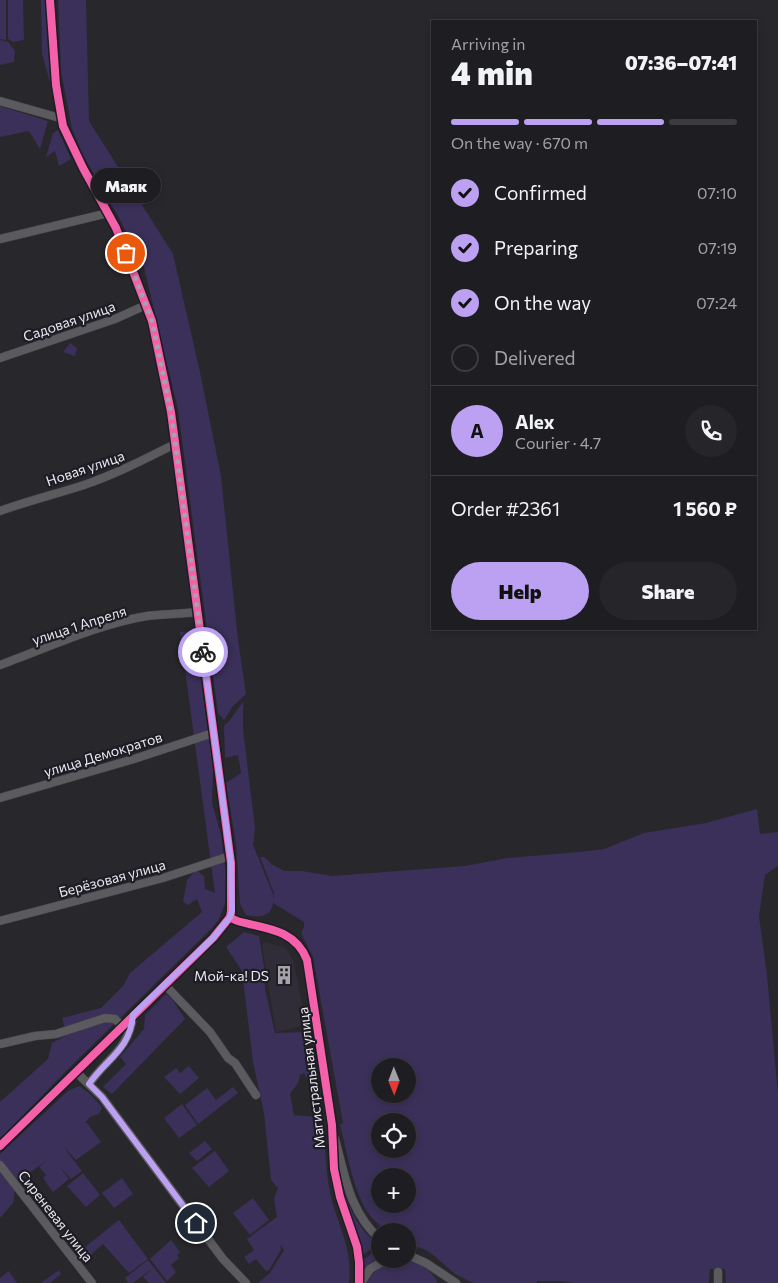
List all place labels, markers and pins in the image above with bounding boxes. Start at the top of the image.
callout: Маяк [91,168,161,203]
pin [105,232,147,274]
building icon: Мой-ка! DS [273,964,295,986]
place label: Мой-ка! DS [194,967,269,984]
pin [175,1202,217,1244]

